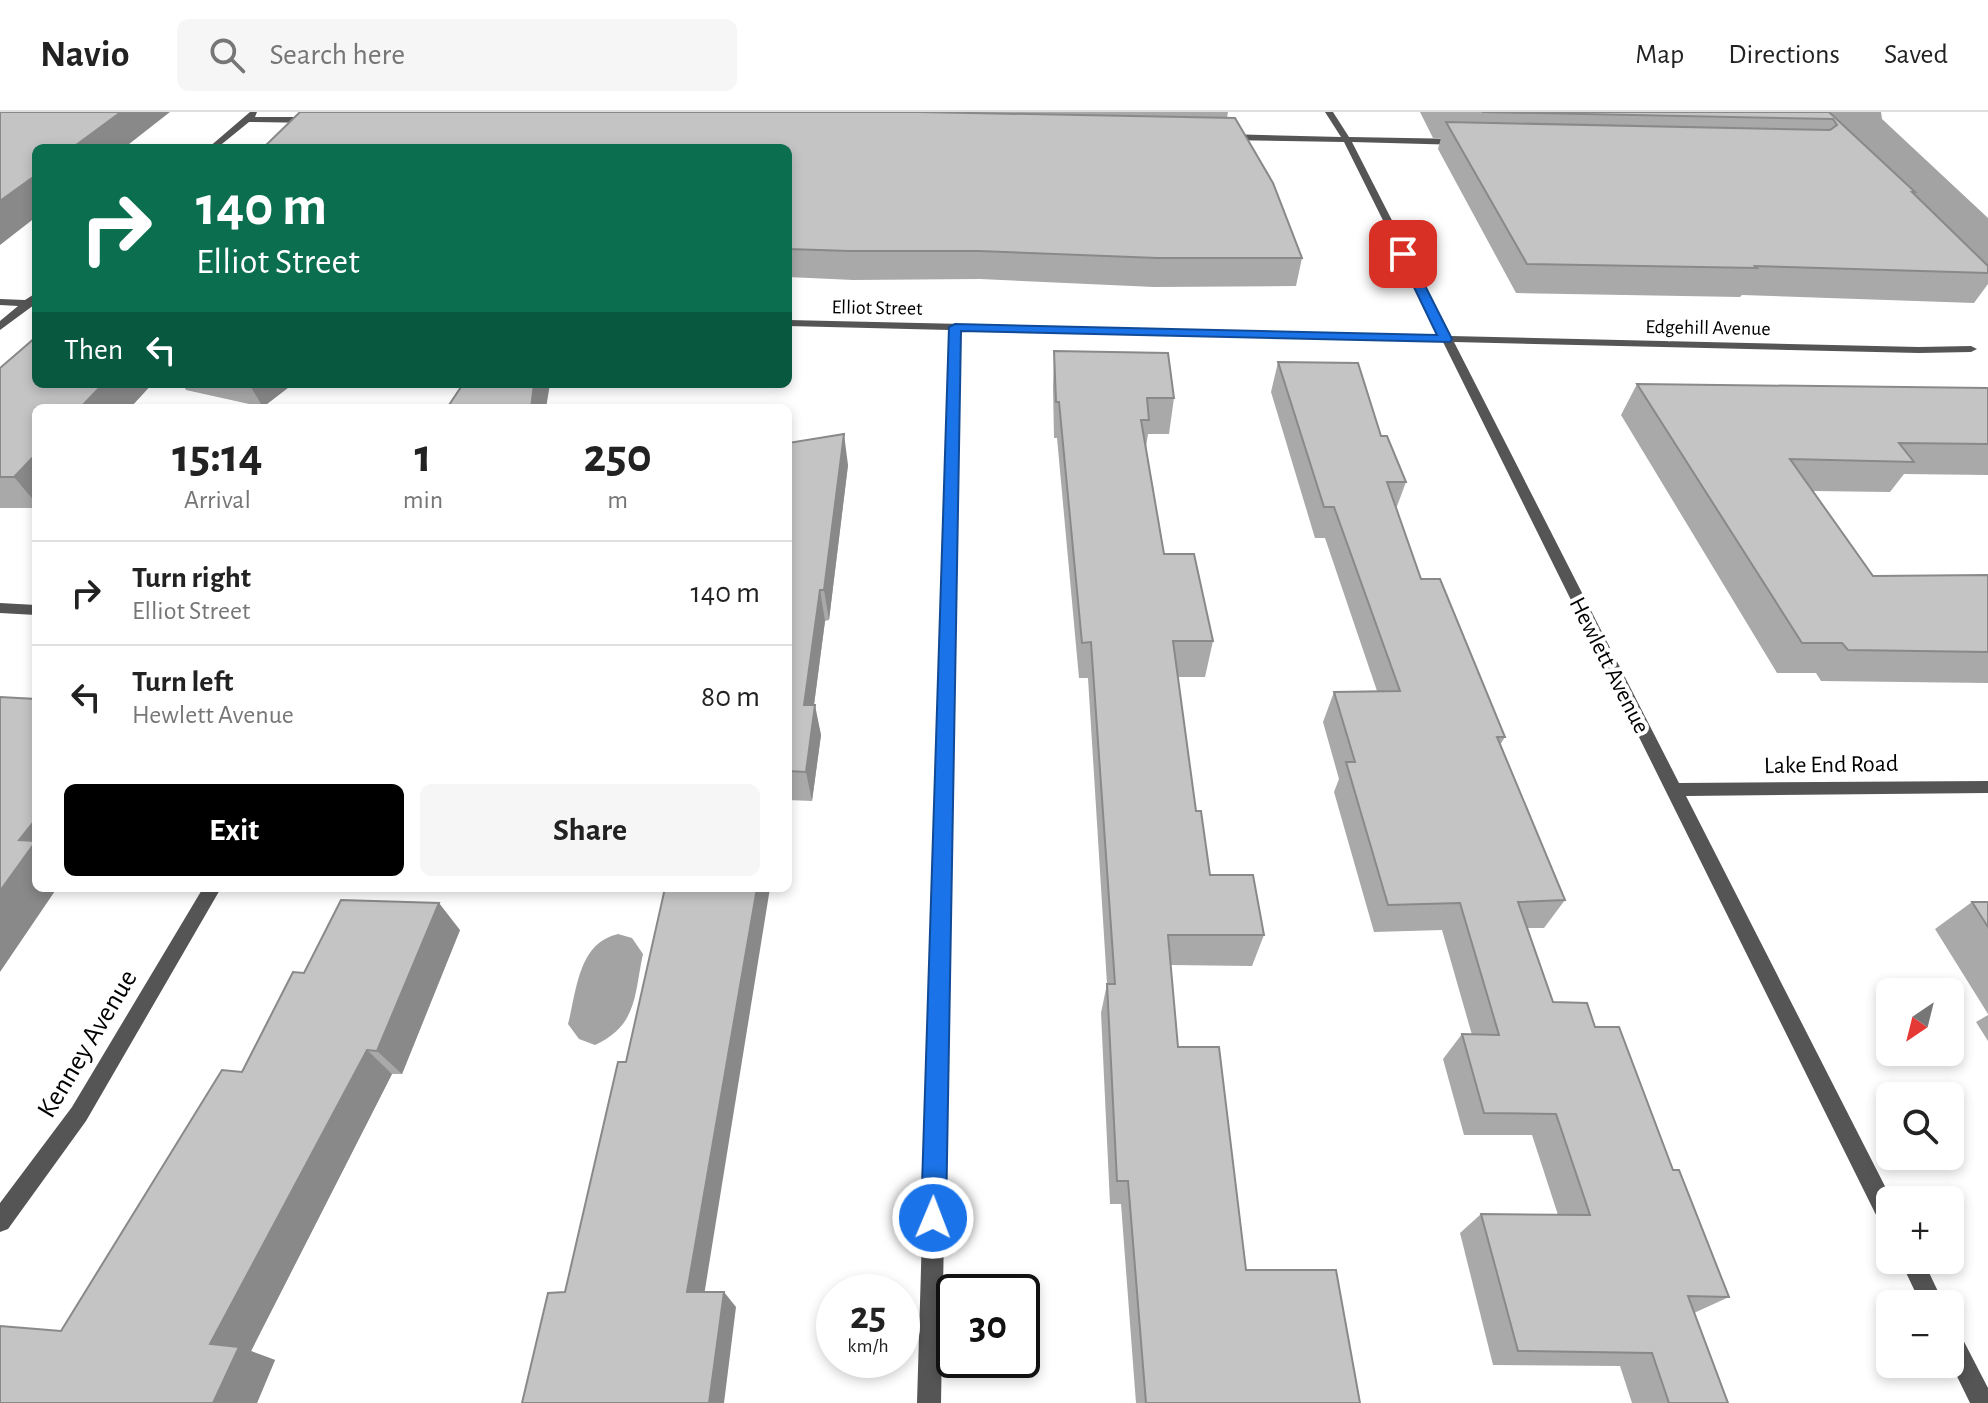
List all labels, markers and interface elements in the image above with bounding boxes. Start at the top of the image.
search box [177,19,737,91]
icon: search [205,33,249,77]
text: Navio [40,36,129,74]
text: Search here [269,40,405,70]
text: Map [1635,41,1684,69]
text: Directions [1728,41,1840,69]
text: Saved [1884,41,1948,69]
icon: right [64,176,168,280]
text: 140 m [196,179,327,235]
pin [1369,220,1437,288]
icon: arrive [1381,232,1425,276]
text: Elliot Street [196,244,360,280]
street label: Elliot Street [831,297,923,319]
street label: Edgehill Avenue [1645,317,1771,339]
icon: left [139,328,183,372]
text: Then [64,335,123,365]
text: 15:14 [172,433,263,481]
text: 1 [414,433,432,481]
text: 250 [583,433,652,481]
text: Arrival [184,487,251,513]
text: min [403,487,443,513]
text: m [607,487,628,513]
text: Turn right [132,563,251,593]
icon: right [64,571,108,615]
text: 140 m [690,578,760,608]
street label: Hewlett Avenue [1565,593,1654,737]
text: Elliot Street [132,598,250,624]
text: Turn left [132,667,233,697]
icon: left [64,675,108,719]
text: 80 m [701,682,760,712]
text: Hewlett Avenue [132,702,294,728]
street label: Lake End Road [1764,752,1898,778]
button: Exit [64,784,404,876]
button: Share [420,784,760,876]
street label: Kenney Avenue [33,965,143,1123]
north arrow [1876,978,1964,1066]
map controls [1876,978,1964,1378]
button: search [1876,1082,1964,1170]
position arrow [891,1176,975,1260]
button: + [1876,1186,1964,1274]
speed limit sign: 30 [936,1274,1040,1378]
button: − [1876,1290,1964,1378]
text: 25 [850,1296,886,1336]
text: km/h [847,1336,889,1356]

